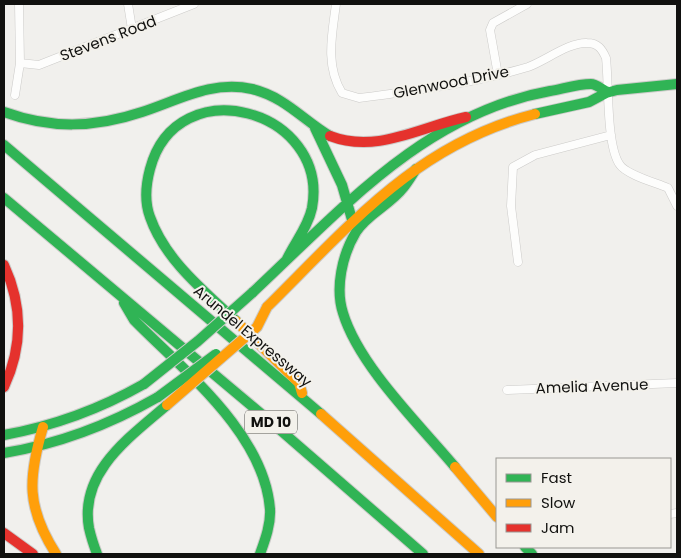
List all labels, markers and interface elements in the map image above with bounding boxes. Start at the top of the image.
street label: Stevens Road [57,10,159,66]
street label: Glenwood Drive [391,60,511,104]
street label: Arundel Expressway [189,280,317,392]
street label: Amelia Avenue [535,374,649,398]
road number: MD 10 [245,411,297,434]
legend [496,458,671,548]
text: Fast [541,467,572,488]
text: Slow [541,492,576,513]
text: Jam [541,517,575,538]

